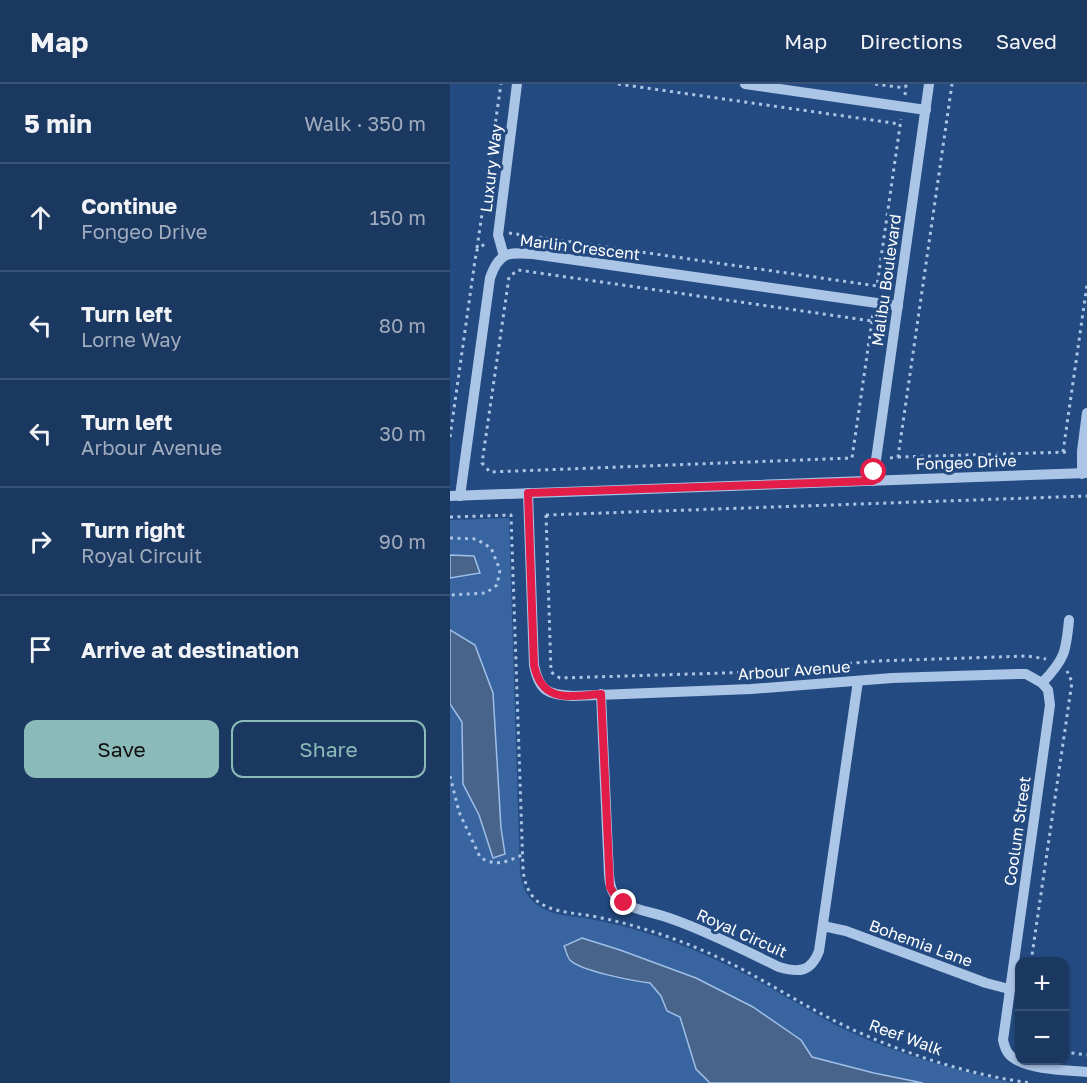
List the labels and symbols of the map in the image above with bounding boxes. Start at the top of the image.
street label: Luxury Way [476,123,506,213]
street label: Malibu Boulevard [867,213,905,347]
street label: Marlin Crescent [519,230,641,264]
street label: Fongeo Drive [915,450,1017,474]
route start [860,458,886,484]
street label: Arbour Avenue [737,656,851,684]
street label: Coolum Street [999,775,1035,887]
route end [610,889,636,915]
street label: Royal Circuit [694,904,790,962]
street label: Bohemia Lane [867,915,975,971]
street label: Reef Walk [866,1014,946,1060]

